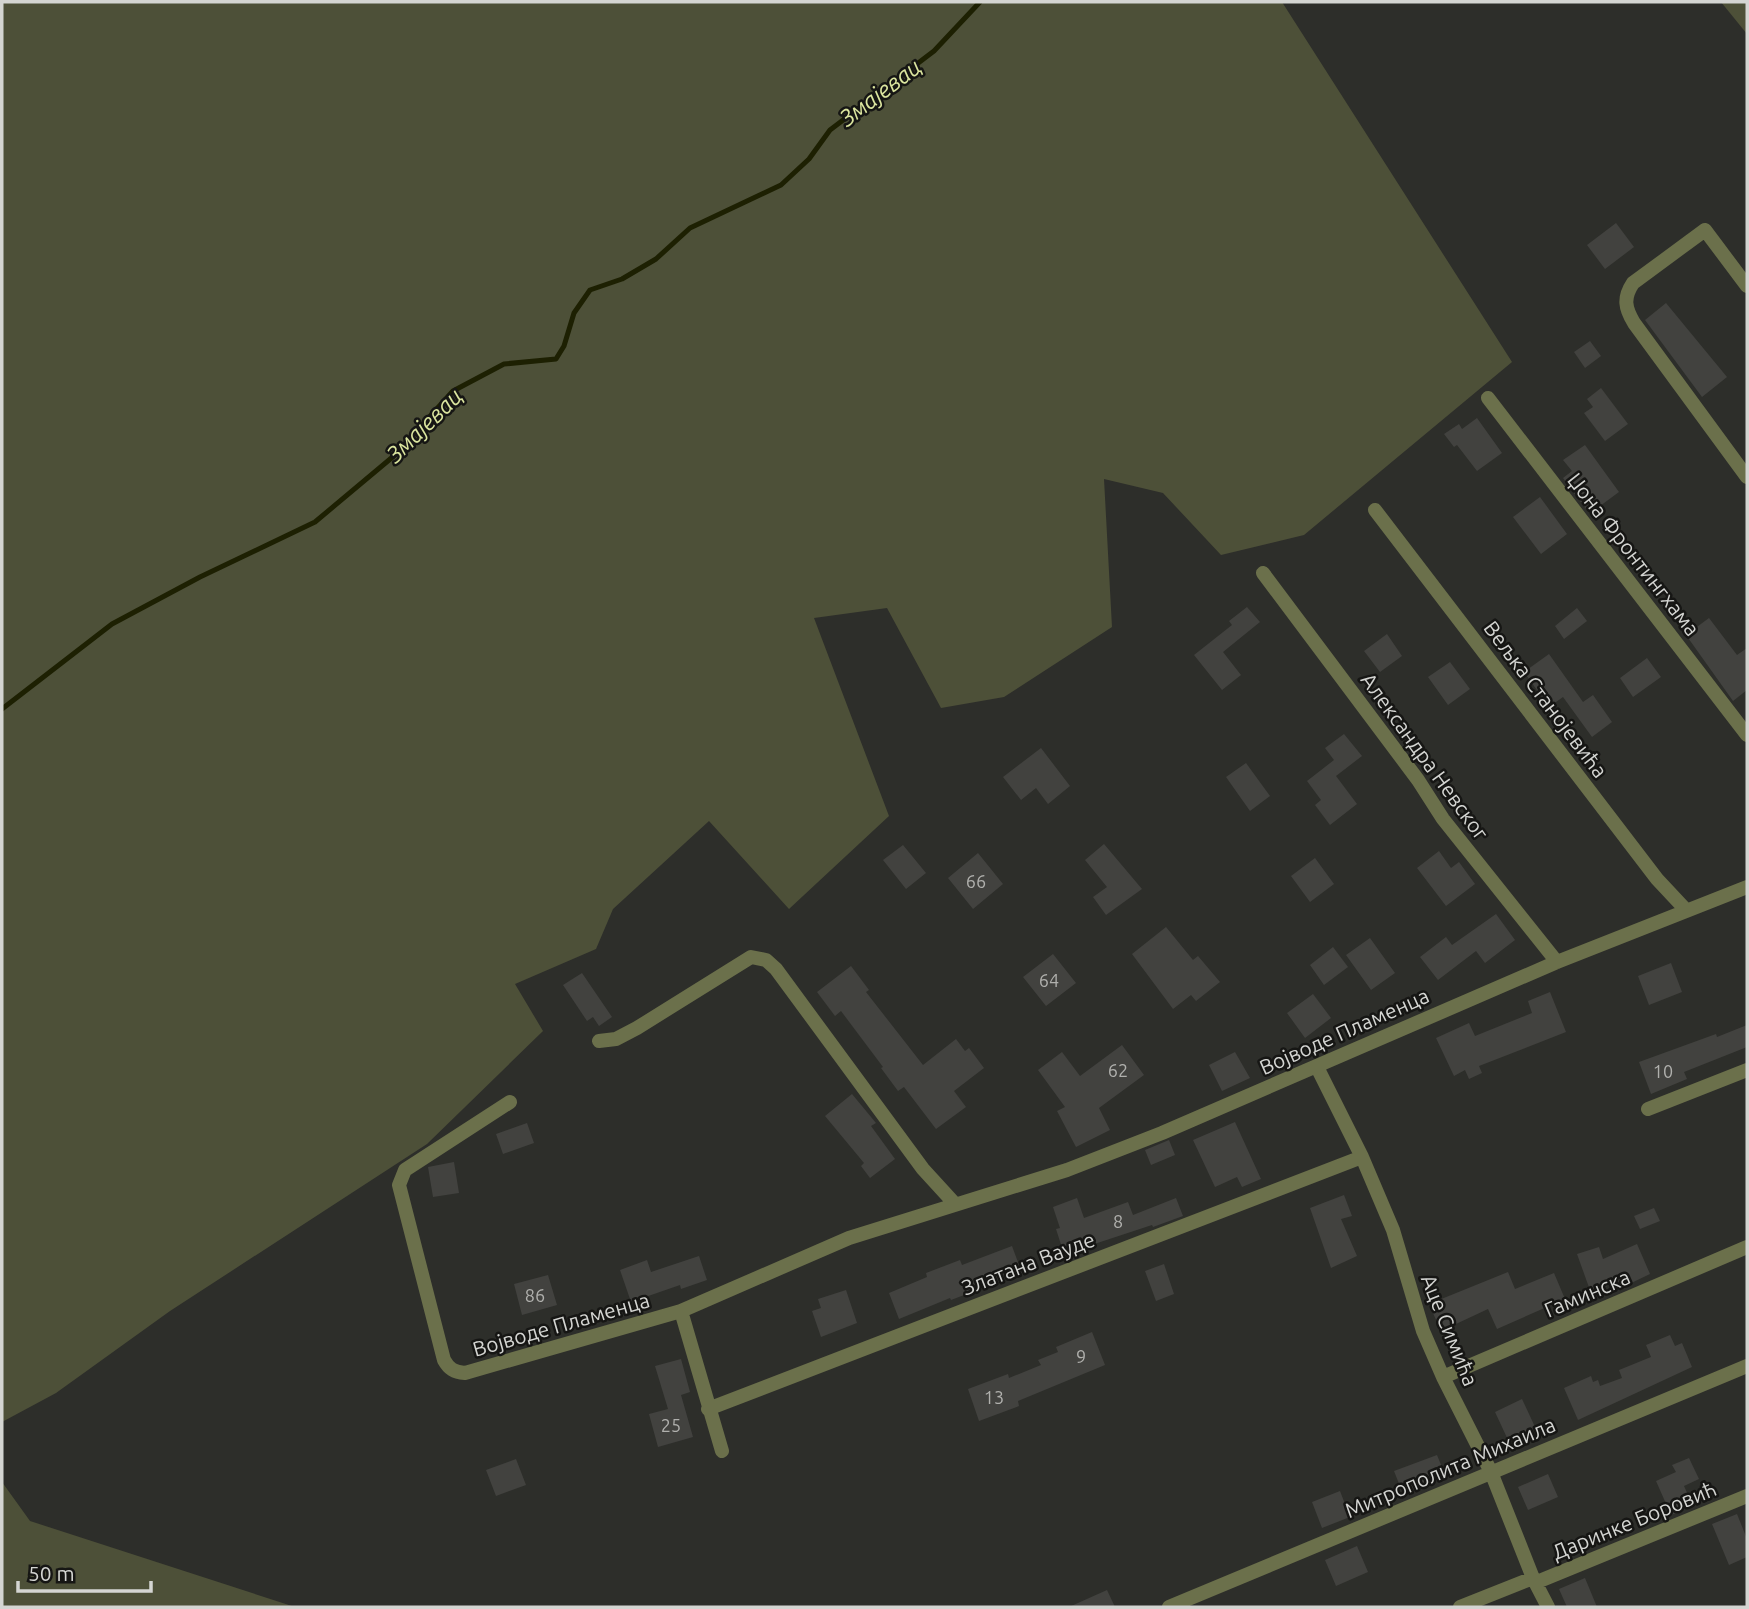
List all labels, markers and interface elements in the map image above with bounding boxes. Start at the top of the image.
water label: Змајевац [834,53,926,131]
water label: Змајевац [380,383,467,468]
street label: Џона Фронтингхама [1563,468,1705,640]
street label: Вељка Станојевића [1479,616,1613,782]
street label: Александра Невског [1356,668,1494,844]
house number: 66 [966,871,986,891]
house number: 64 [1039,970,1059,990]
street label: Војводе Пламенца [1256,983,1432,1079]
house number: 62 [1108,1060,1128,1080]
house number: 10 [1653,1061,1673,1081]
house number: 8 [1113,1211,1123,1231]
street label: Златана Вауде [958,1227,1098,1299]
street label: Гаминска [1541,1264,1633,1322]
street label: Аце Симића [1417,1271,1483,1389]
house number: 86 [525,1285,545,1305]
street label: Војводе Пламенца [470,1287,652,1361]
house number: 9 [1076,1346,1086,1366]
house number: 13 [984,1387,1004,1407]
street label: Митрополита Михаила [1341,1412,1559,1522]
house number: 25 [661,1415,681,1435]
street label: Даринке Боровић [1548,1476,1720,1564]
scale bar [18,1550,150,1594]
text: 50 m [28,1561,75,1585]

